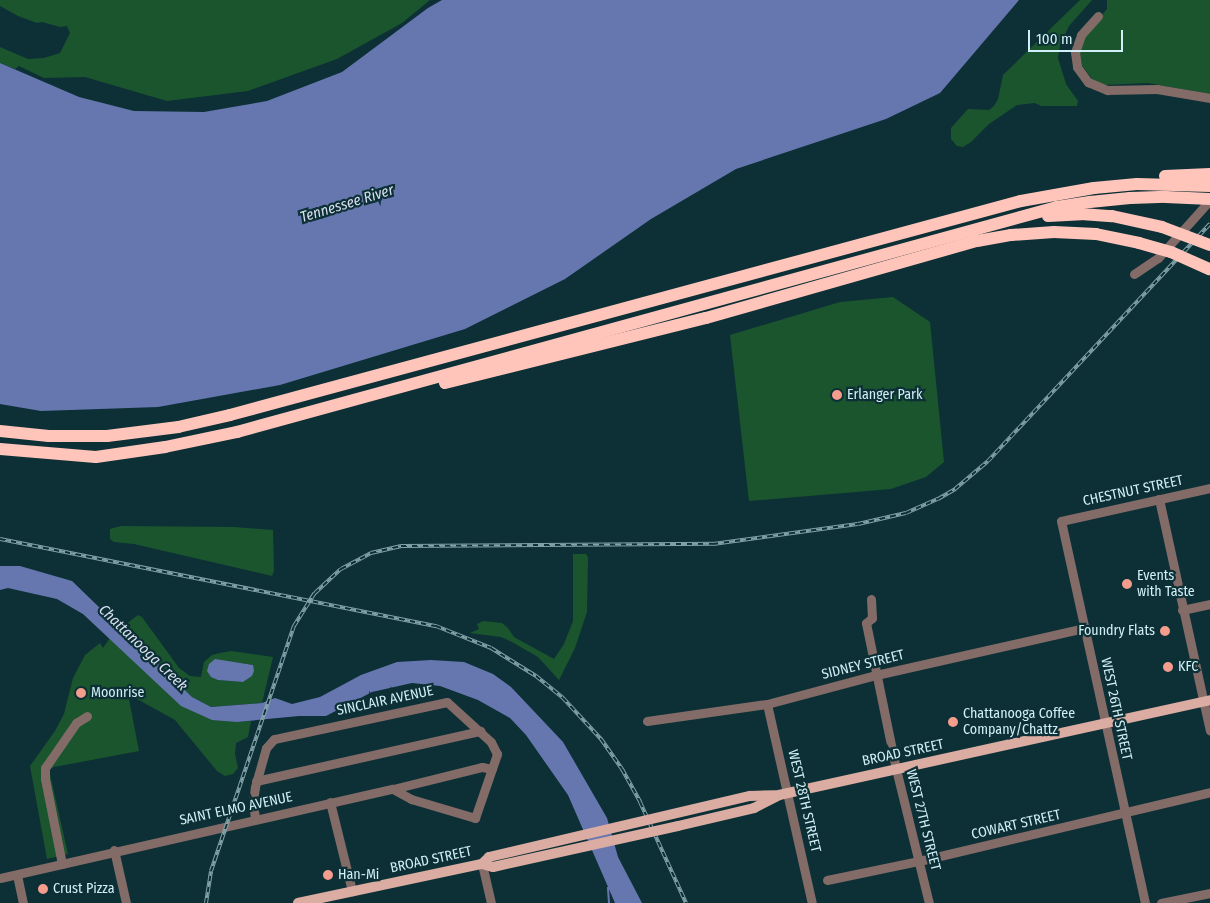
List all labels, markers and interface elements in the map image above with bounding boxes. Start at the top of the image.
scale bar [1030,20,1125,52]
text: 100 m [1036,30,1073,48]
water label: Tennessee River [298,181,396,227]
place label: Erlanger Park [847,387,922,403]
marker: Erlanger Park [831,389,843,401]
street label: CHESTNUT STREET [1081,472,1185,510]
place label: Events with Taste [1137,568,1195,600]
marker: Events with Taste [1121,578,1133,590]
water label: Chattanooga Creek [95,601,191,695]
place label: Foundry Flats [1078,623,1155,639]
marker: Foundry Flats [1159,625,1171,637]
street label: SIDNEY STREET [820,647,906,683]
street label: WEST 26TH STREET [1097,656,1135,762]
place label: KFC [1178,659,1198,675]
marker: KFC [1162,661,1174,673]
street label: SINCLAIR AVENUE [335,683,435,719]
place label: Moonrise [91,685,144,701]
marker: Moonrise [75,687,87,699]
place label: Chattanooga Coffee Company/Chattz [963,706,1075,739]
marker: Chattanooga Coffee Company/Chattz [947,716,959,728]
street label: BROAD STREET [861,736,945,770]
street label: WEST 28TH STREET [784,748,824,854]
street label: WEST 27TH STREET [902,768,944,872]
street label: SAINT ELMO AVENUE [178,789,294,829]
street label: COWART STREET [970,807,1062,843]
street label: BROAD STREET [389,843,473,877]
place label: Han-Mi [338,867,379,883]
marker: Han-Mi [322,869,334,881]
place label: Crust Pizza [53,881,115,897]
marker: Crust Pizza [37,883,49,895]

